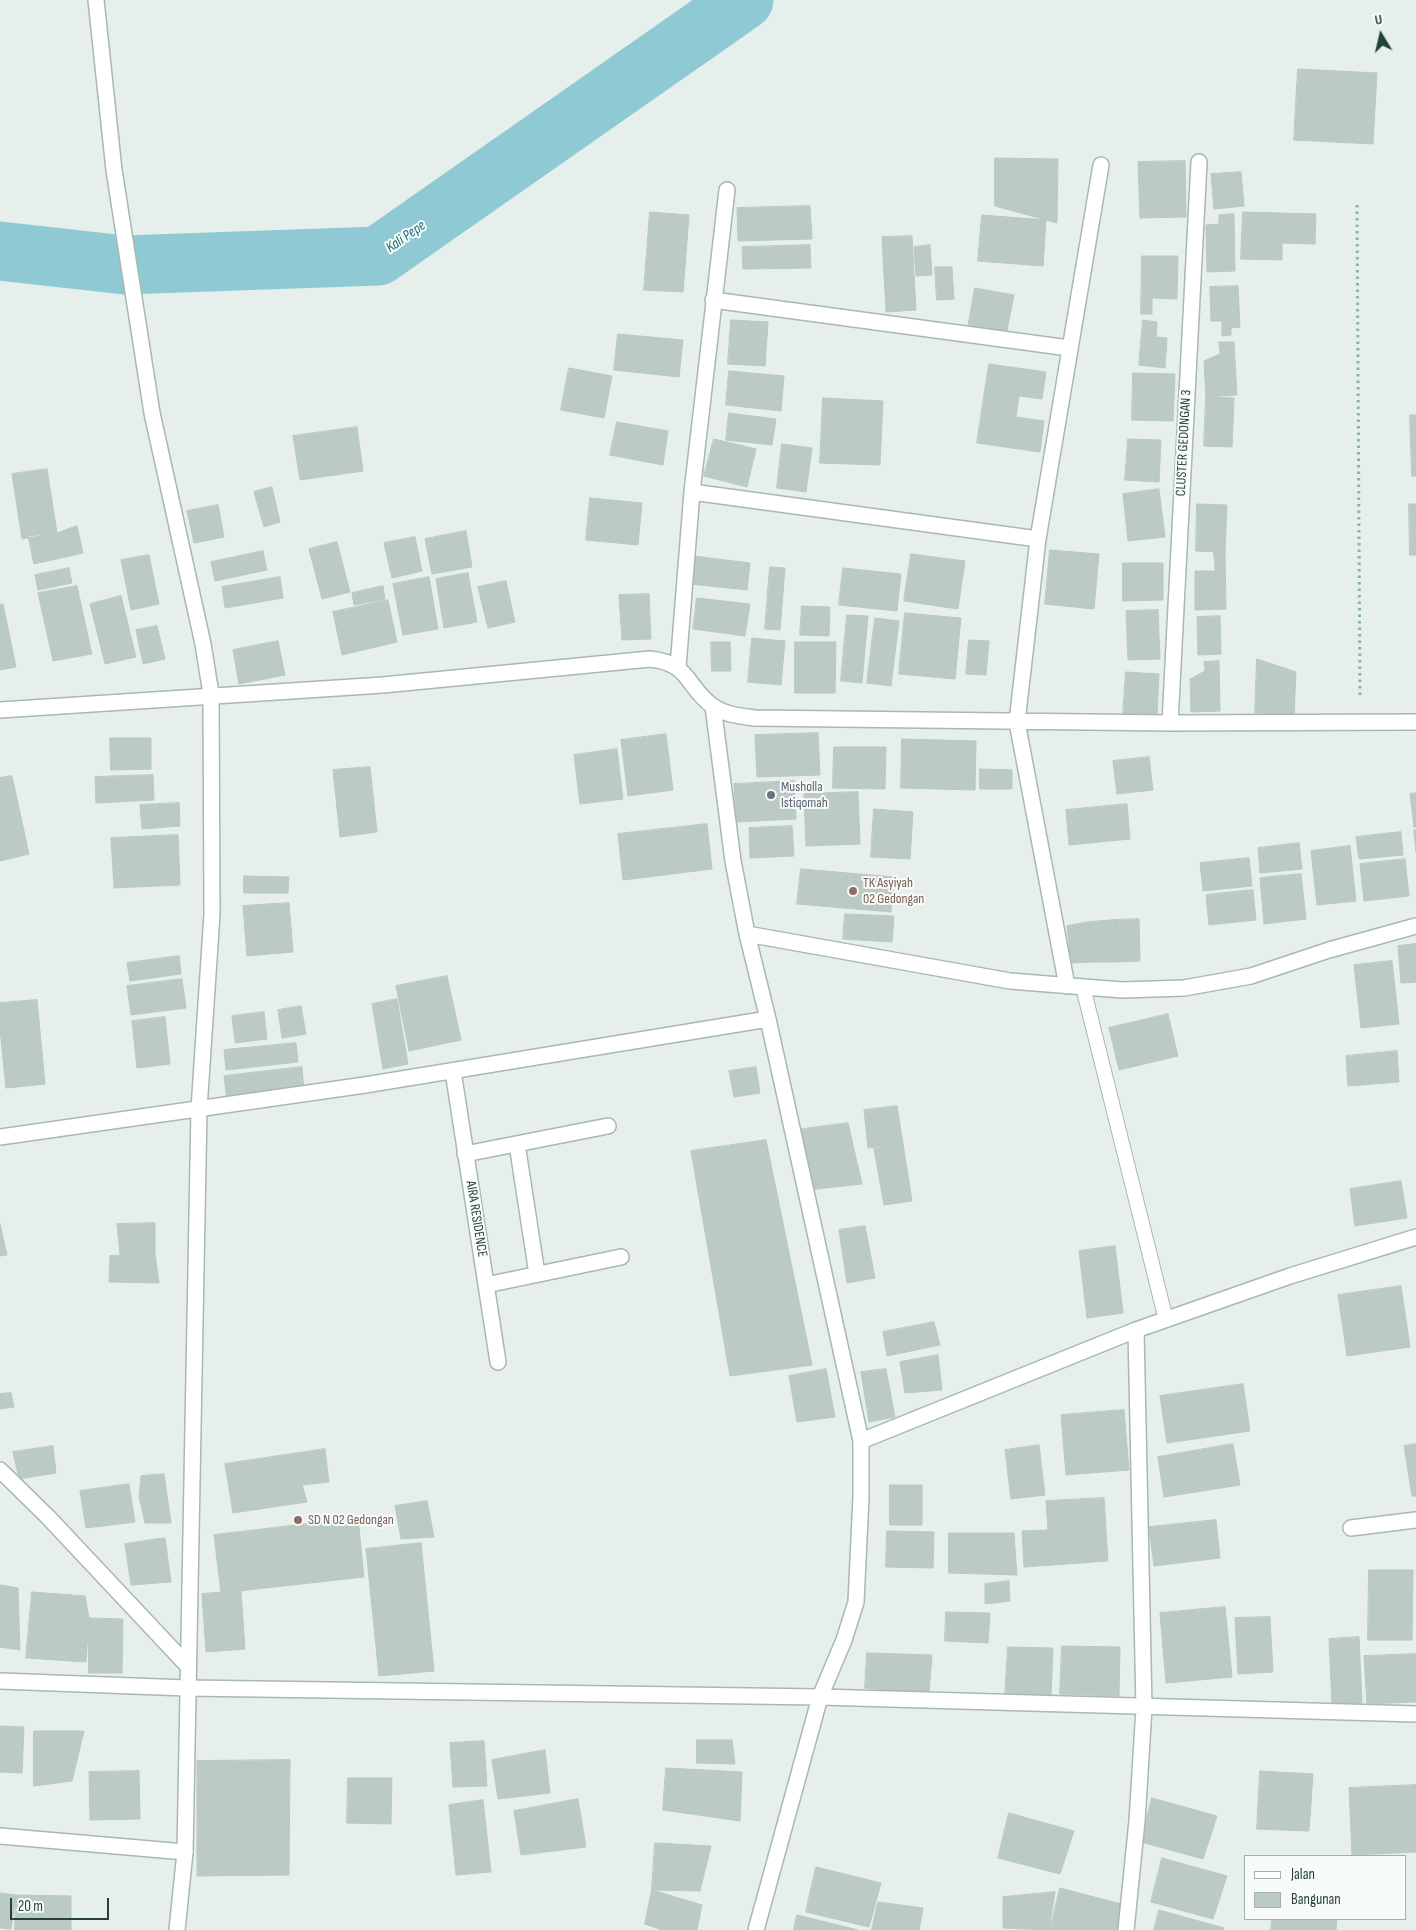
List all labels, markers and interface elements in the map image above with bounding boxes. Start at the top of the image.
north arrow [1356,10,1406,60]
text: U [1374,11,1384,29]
water label: Kali Pepe [383,217,429,257]
street label: CLUSTER GEDONGAN 3 [1173,389,1195,497]
place label: Musholla Istiqomah [781,779,828,812]
marker: Musholla Istiqomah [765,789,777,801]
place label: TK Asyiyah 02 Gedongan [863,875,924,908]
marker: TK Asyiyah 02 Gedongan [847,885,859,897]
street label: AIRA RESIDENCE [462,1180,490,1258]
place label: SD N 02 Gedongan [308,1512,394,1528]
marker: SD N 02 Gedongan [292,1514,304,1526]
legend [1244,1855,1406,1920]
text: Jalan [1291,1865,1315,1884]
scale bar [12,1888,111,1920]
text: Bangunan [1291,1890,1341,1909]
text: 20 m [18,1897,43,1916]

